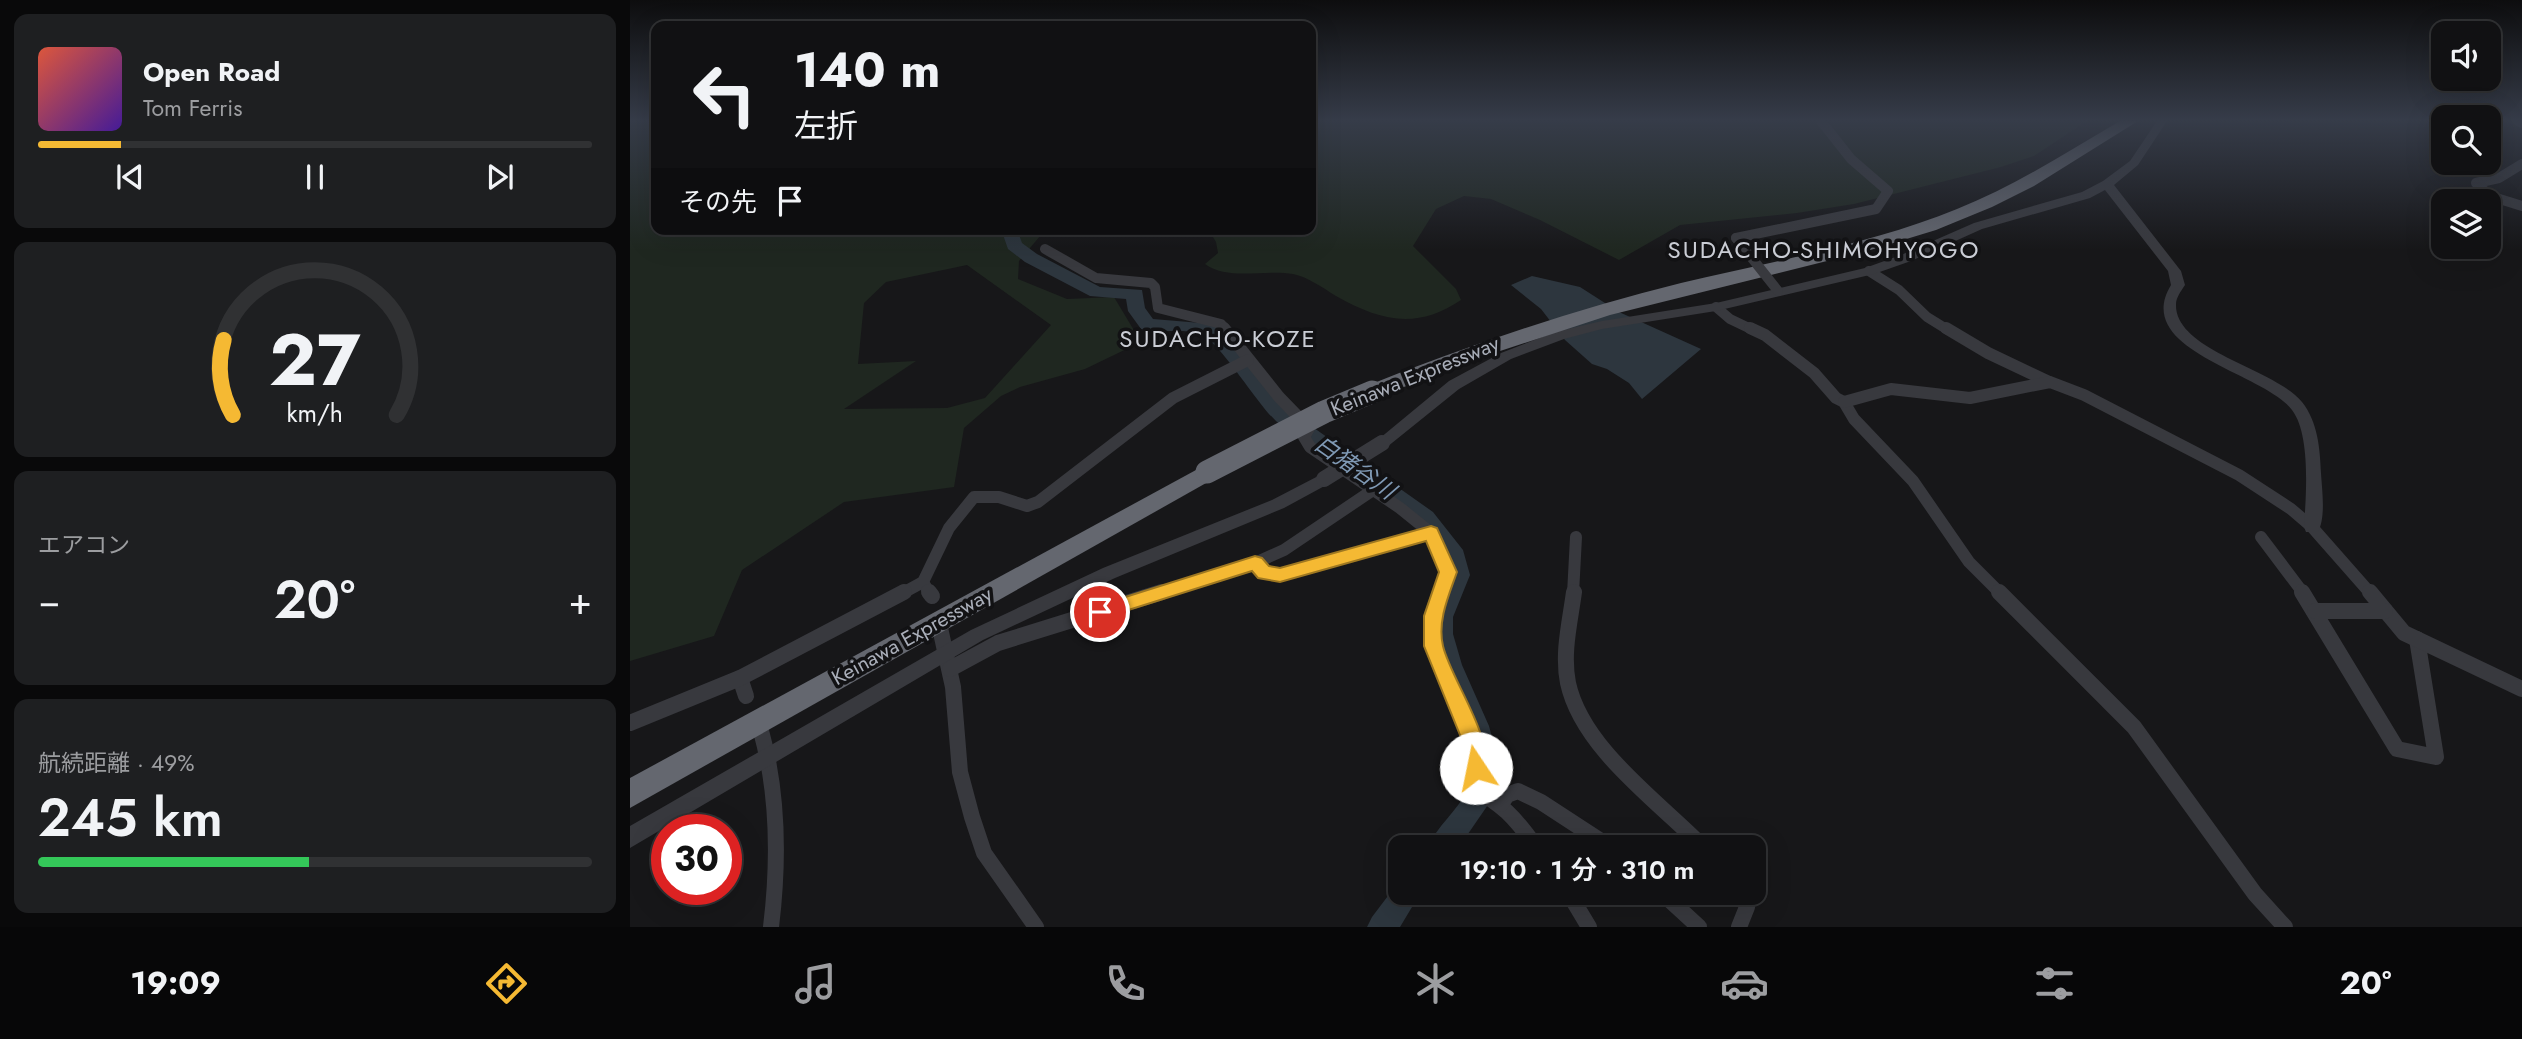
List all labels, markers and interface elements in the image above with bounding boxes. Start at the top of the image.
map controls [2431,21,2501,259]
button: sound [2431,21,2501,91]
text: 140 m [794,35,940,105]
icon: left [679,49,770,140]
text: Open Road [143,53,280,91]
text: Tom Ferris [143,91,242,125]
text: 左折 [794,103,858,149]
button: search [2431,105,2501,175]
icon: previous [111,158,149,196]
icon: pause [296,158,334,196]
icon: next [481,158,519,196]
icon: arrive [771,182,809,220]
text: その先 [679,183,757,221]
button: layers [2431,189,2501,259]
district label: SUDACHO-SHIMOHYOGO [1667,232,1981,267]
text: 27 [269,308,361,413]
district label: SUDACHO-KOZE [1119,321,1317,356]
street label: Keinawa Expressway [1326,328,1505,424]
text: km/h [287,395,343,431]
water label: 白猪谷川 [1308,427,1405,509]
text: エアコン [38,528,130,562]
text: 20° [274,562,355,638]
text: − [38,573,60,628]
text: + [569,573,592,628]
street label: Keinawa Expressway [826,579,998,693]
pin [1070,582,1130,642]
icon: arrive [1081,593,1119,631]
position arrow [1439,731,1513,805]
text: 航続距離 · 49% [38,746,195,780]
text: 245 km [38,780,223,856]
speed limit sign: 30 [651,814,742,905]
text: 19:10 · 1 分 · 310 m [1459,851,1695,889]
icon: directions [482,959,531,1008]
icon: music [791,959,840,1008]
icon: phone [1101,959,1150,1008]
icon: climate [1411,959,1460,1008]
icon: car [1720,959,1769,1008]
icon: filters [2030,959,2079,1008]
text: 19:09 [130,960,221,1006]
text: 20° [2340,960,2392,1006]

